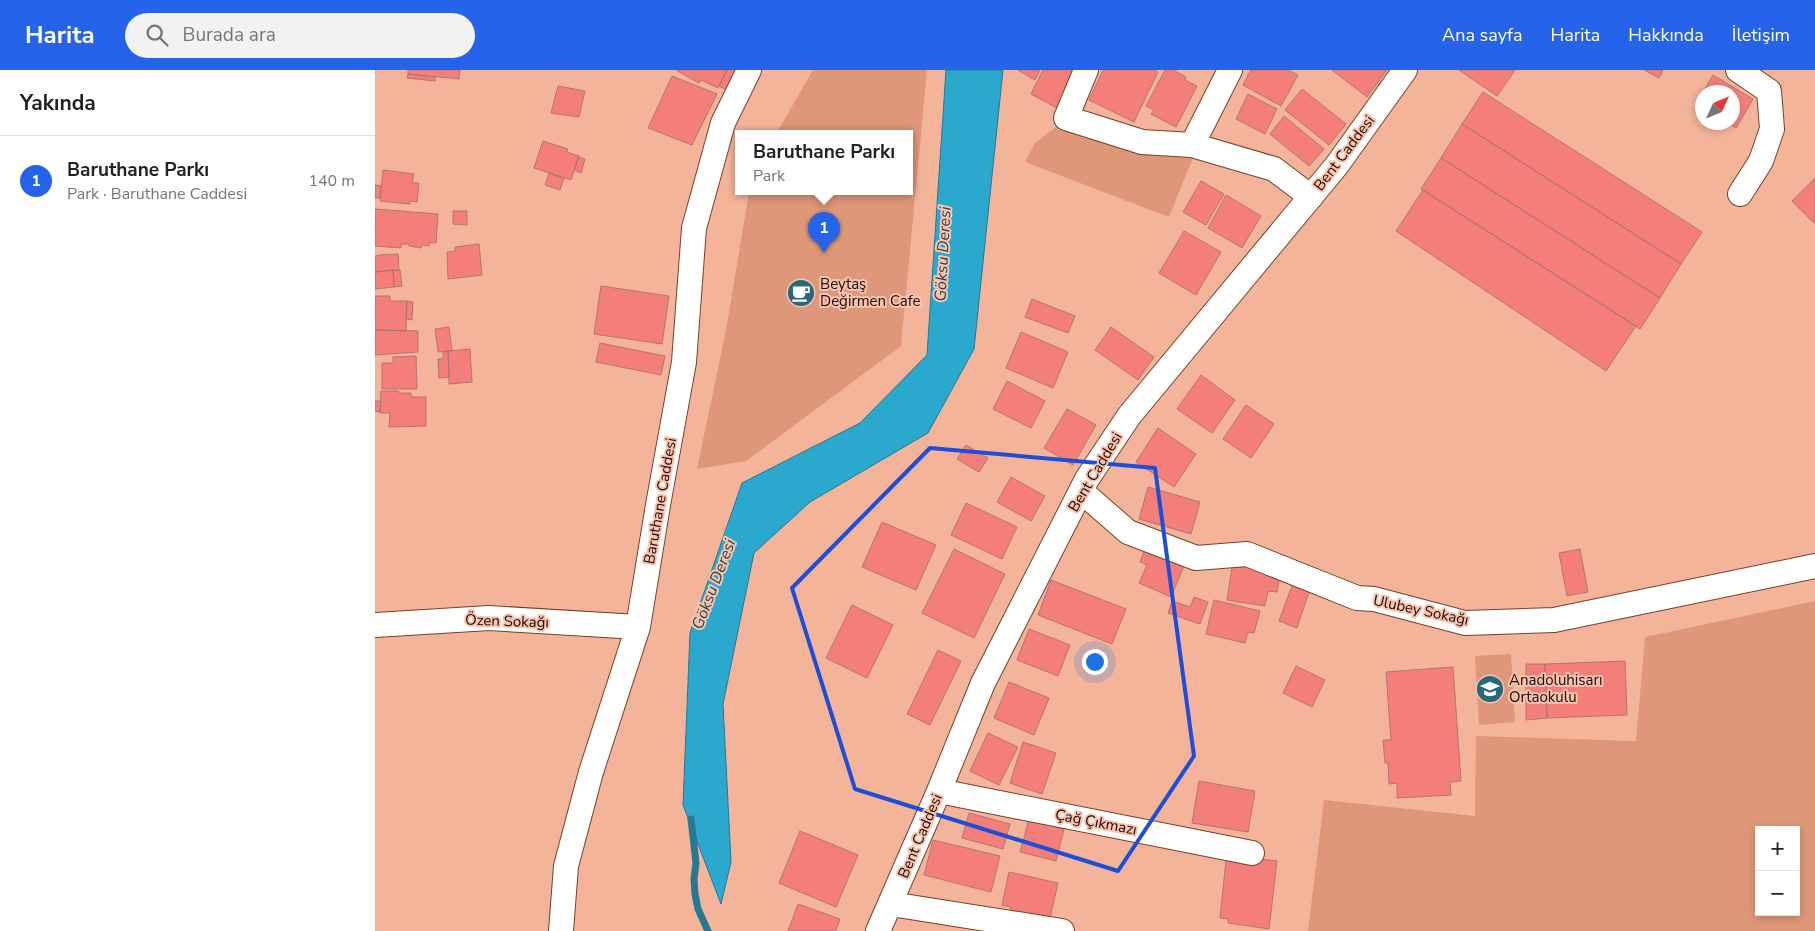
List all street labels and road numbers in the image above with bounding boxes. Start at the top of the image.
street label: Bent Caddesi [1309,111,1379,195]
street label: Bent Caddesi [1063,428,1127,516]
street label: Baruthane Caddesi [639,436,681,566]
street label: Ulubey Sokağı [1371,590,1471,630]
street label: Özen Sokağı [465,610,549,632]
street label: Bent Caddesi [893,791,947,881]
street label: Çağ Çıkmazı [1053,804,1139,840]

